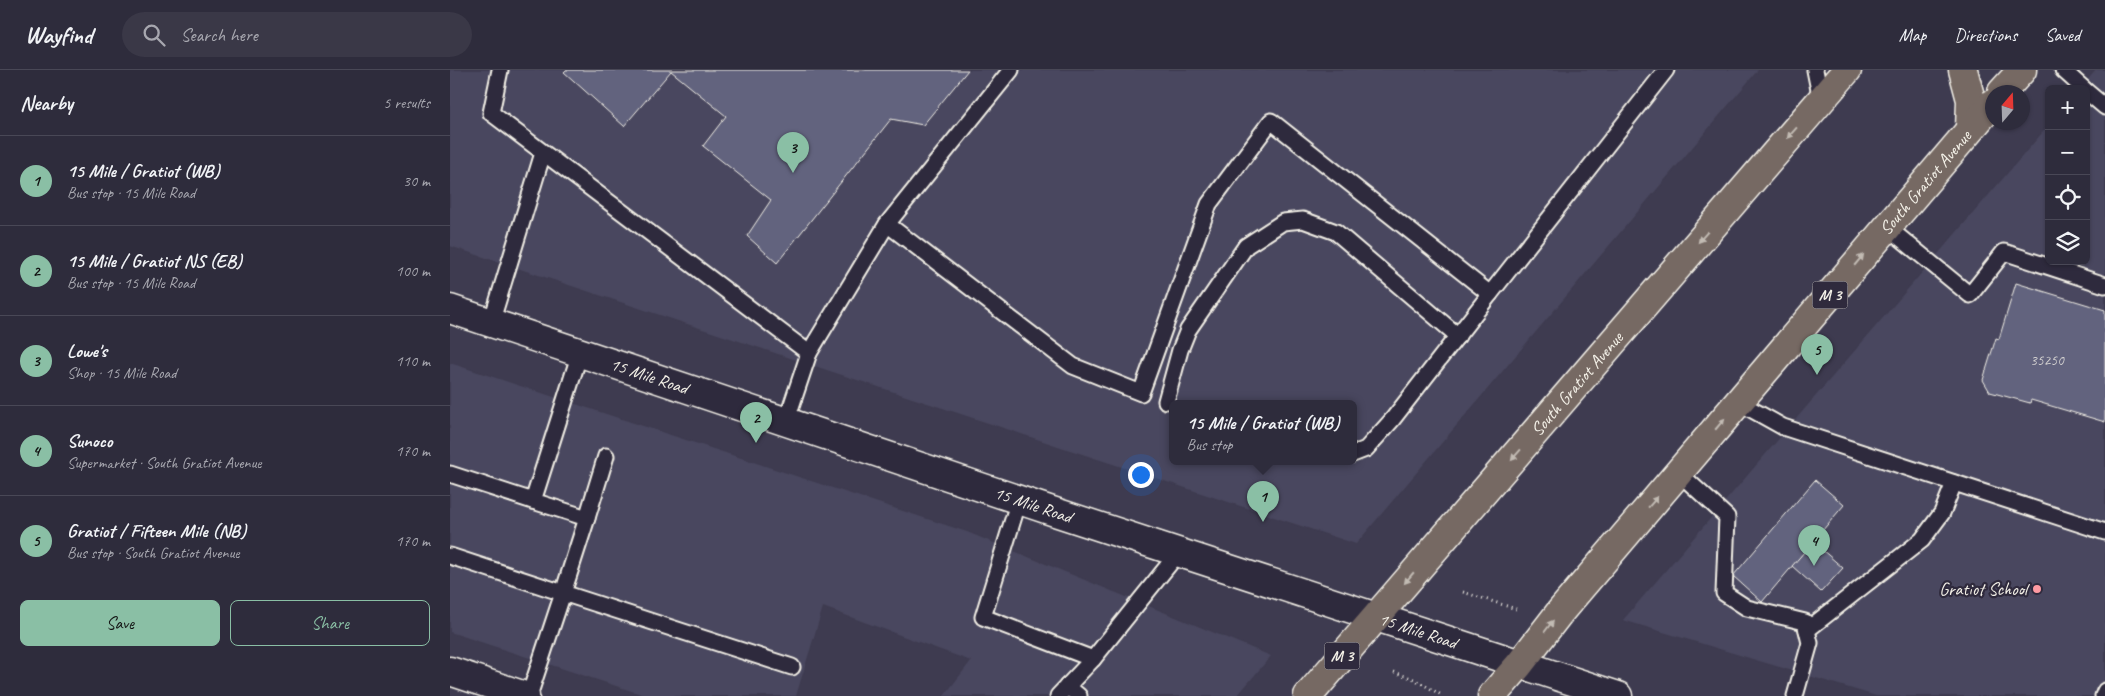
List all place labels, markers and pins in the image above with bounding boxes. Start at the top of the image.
pin: 3 [777,132,809,173]
pin: 5 [1801,334,1833,375]
pin: 2 [740,402,772,443]
pin: 1 [1247,481,1279,522]
pin: 4 [1798,525,1830,566]
place label: Gratiot School [1939,578,2030,600]
marker: Gratiot School [2031,583,2043,595]

